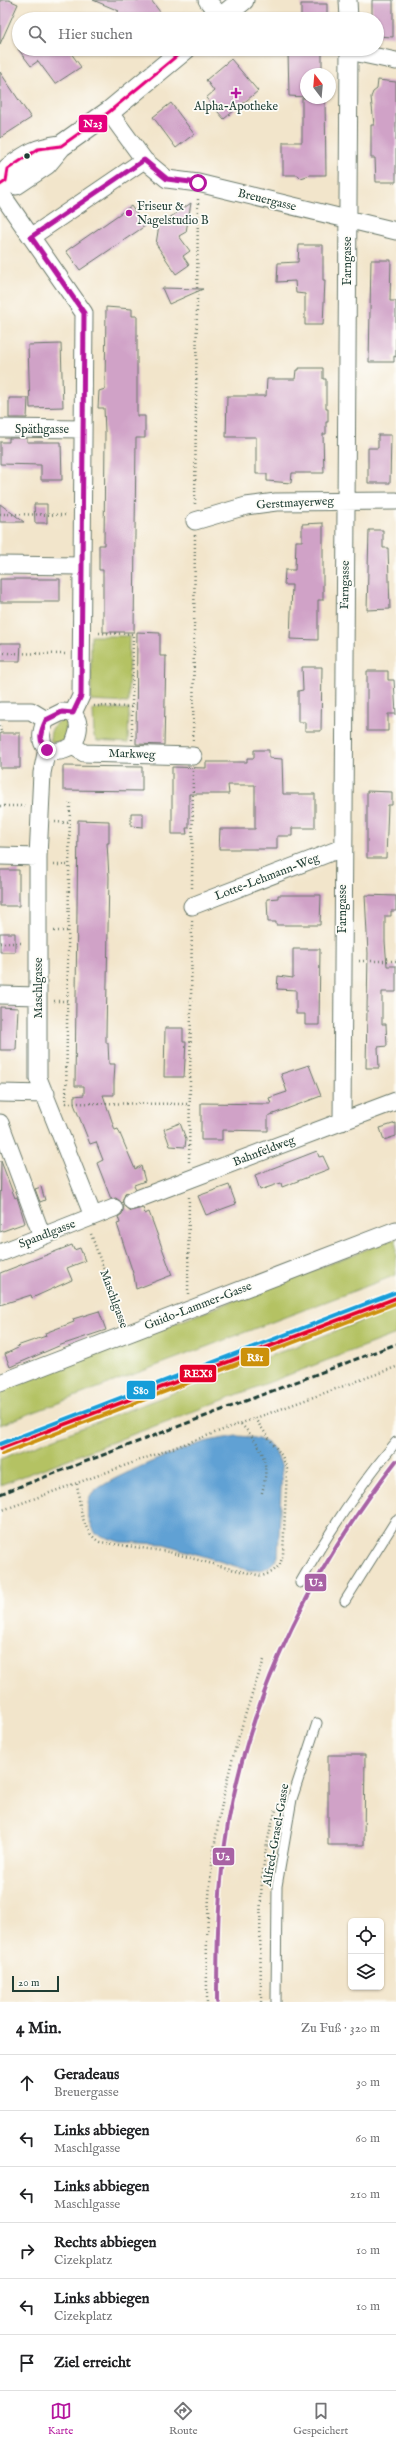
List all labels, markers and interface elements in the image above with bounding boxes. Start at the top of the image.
search box [12,12,384,56]
icon: search [26,23,48,45]
text: Hier suchen [58,25,133,44]
north arrow [300,68,336,104]
marker: Alpha-Apotheke [231,88,241,98]
place label: Alpha-Apotheke [193,99,278,115]
line badge: N23 [78,114,108,133]
text: N23 [83,117,102,131]
unlabelled marker [22,151,32,161]
route start [189,174,207,192]
street label: Breuergasse [236,186,298,215]
place label: Friseur & Nagelstudio B [137,199,209,228]
marker: Friseur & Nagelstudio B [124,208,134,218]
street label: Farngasse [340,236,355,286]
street label: Späthgasse [15,422,69,438]
street label: Gerstmayerweg [256,493,335,513]
street label: Farngasse [337,560,353,610]
route end [38,741,56,759]
street label: Markweg [108,746,156,762]
street label: Lotte-Lehmann-Weg [213,850,322,904]
street label: Farngasse [335,884,350,934]
street label: Maschlgasse [31,957,46,1019]
street label: Bahnfeldweg [231,1132,298,1170]
street label: Spandlgasse [17,1216,78,1253]
street label: Maschlgasse [96,1268,132,1331]
street label: Guido-Lammer-Gasse [142,1278,254,1333]
line badge: R81 [240,1347,270,1367]
text: R81 [247,1351,263,1365]
line badge: REX8 [179,1364,217,1383]
text: REX8 [183,1367,213,1381]
line badge: S80 [126,1380,156,1400]
text: S80 [133,1384,149,1398]
line badge: U2 [304,1573,327,1592]
text: U2 [308,1576,324,1590]
street label: Alfred-Grasel-Gasse [259,1782,293,1889]
line badge: U2 [212,1847,235,1866]
text: U2 [215,1850,231,1864]
map controls [348,1918,384,1990]
button: locate [348,1918,384,1954]
button: layers [348,1954,384,1990]
scale bar [12,1974,59,1993]
text: 20 m [18,1976,39,1990]
text: 4 Min. [16,2018,61,2039]
text: Zu Fuß · 320 m [301,2020,380,2037]
text: Geradeaus [54,2065,119,2084]
icon: ahead [16,2072,38,2094]
text: 30 m [356,2074,380,2091]
text: Breuergasse [54,2084,119,2101]
text: Links abbiegen [54,2121,150,2140]
icon: left [16,2128,38,2150]
text: 60 m [355,2130,380,2147]
text: Maschlgasse [54,2140,120,2157]
text: Links abbiegen [54,2177,150,2196]
icon: left [16,2184,38,2206]
text: 210 m [350,2186,380,2203]
text: Maschlgasse [54,2196,120,2213]
text: Rechts abbiegen [54,2233,157,2252]
icon: right [16,2240,38,2262]
text: 10 m [356,2242,380,2259]
text: Cizekplatz [54,2252,112,2269]
text: Links abbiegen [54,2289,150,2308]
icon: left [16,2296,38,2318]
text: 10 m [356,2298,380,2315]
text: Cizekplatz [54,2308,112,2325]
icon: arrive [16,2352,38,2374]
text: Ziel erreicht [54,2353,131,2372]
tab: Karte [48,2400,73,2438]
tab: Route [169,2400,198,2438]
tab: Gespeichert [293,2400,348,2438]

